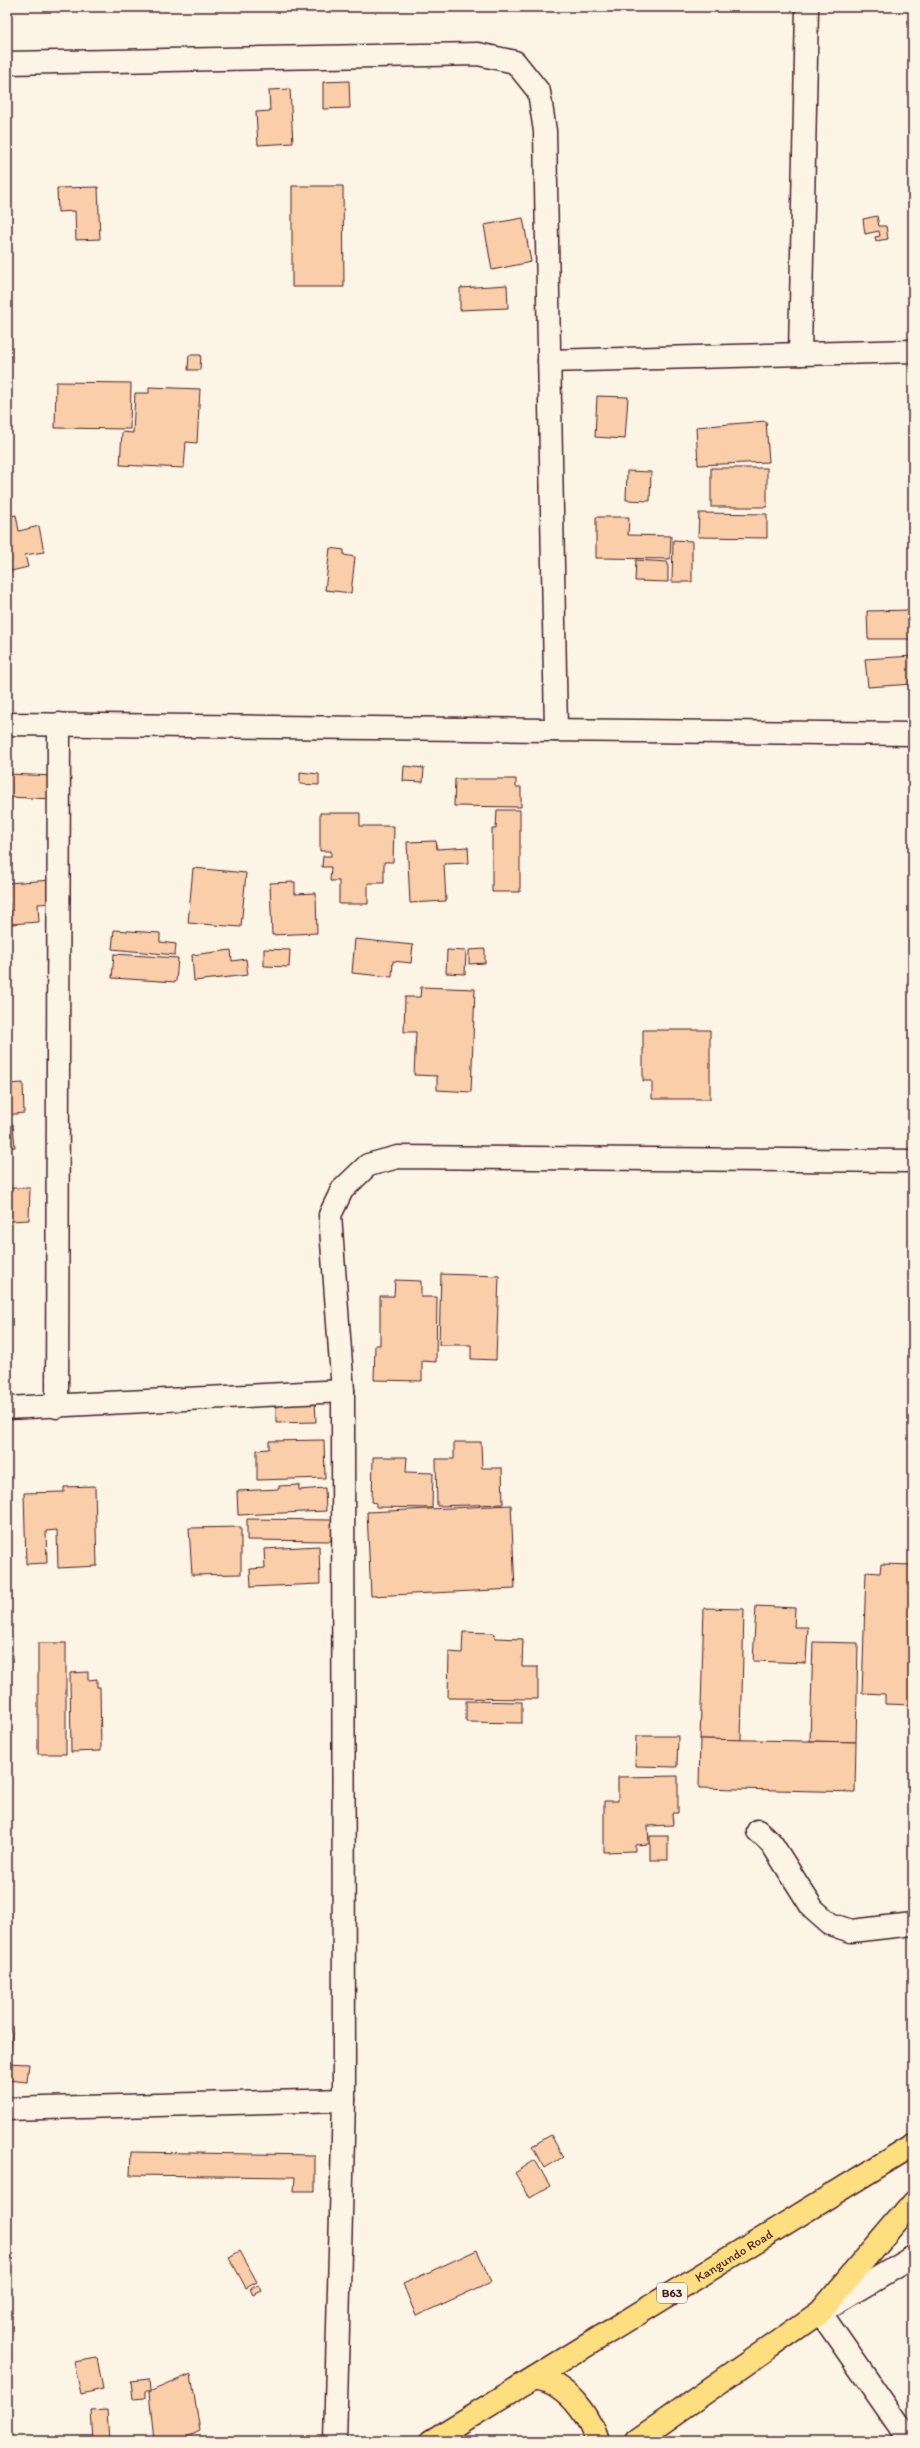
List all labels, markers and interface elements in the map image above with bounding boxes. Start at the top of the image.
street label: Kangundo Road [692,2226,775,2285]
road number: B63 [657,2283,687,2303]

